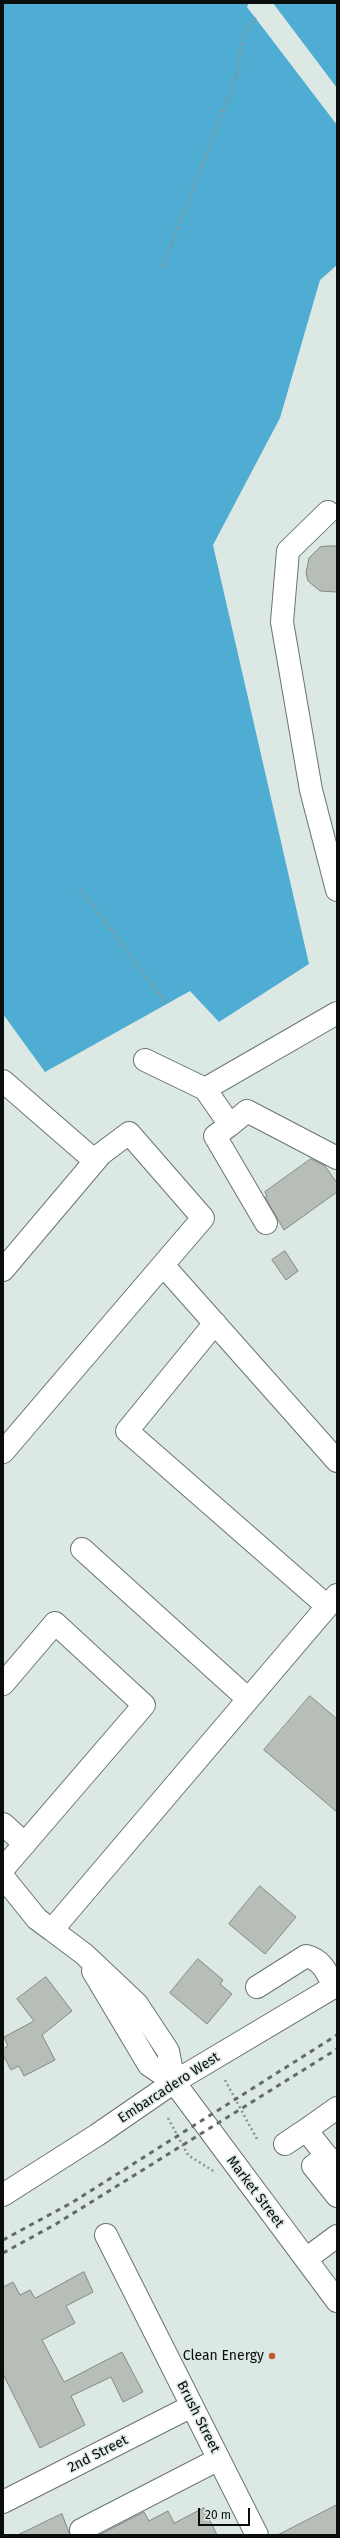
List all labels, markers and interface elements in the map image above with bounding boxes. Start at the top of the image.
street label: Embarcadero West [115,2049,223,2127]
street label: Market Street [223,2153,287,2231]
place label: Clean Energy [183,2348,264,2364]
marker: Clean Energy [267,2351,277,2361]
street label: Brush Street [173,2378,223,2456]
street label: 2nd Street [65,2432,131,2476]
scale bar [200,2500,252,2526]
text: 20 m [205,2508,231,2522]

